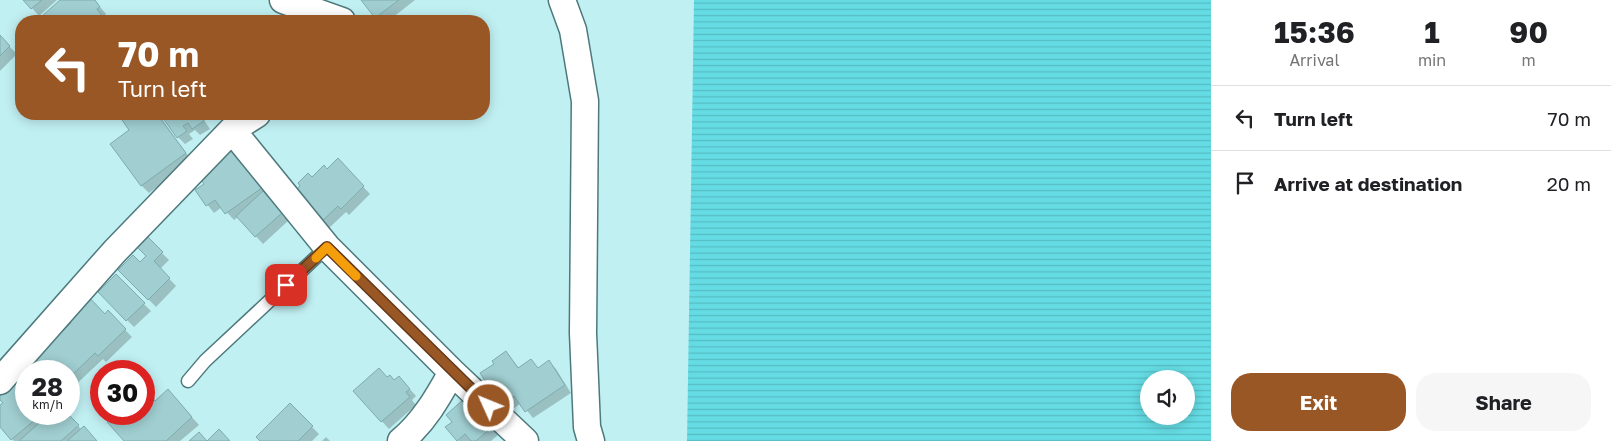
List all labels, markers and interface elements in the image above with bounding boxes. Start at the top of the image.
text: 15:36 [1274,14,1355,50]
text: 1 [1424,14,1440,50]
text: 90 [1509,14,1548,50]
text: 70 m [118,33,199,75]
icon: left [35,35,100,100]
text: Arrival [1289,50,1340,70]
text: min [1418,50,1446,70]
text: m [1522,50,1536,70]
text: Turn left [118,75,207,102]
icon: left [1231,104,1259,132]
text: Turn left [1274,107,1353,130]
text: 70 m [1548,107,1591,130]
icon: arrive [1231,169,1259,197]
text: Arrive at destination [1274,172,1462,195]
text: 20 m [1547,172,1591,195]
pin [265,264,307,306]
icon: arrive [272,271,300,299]
speed limit sign: 30 [90,360,155,425]
map controls [1140,370,1195,425]
button: sound [1140,370,1195,425]
text: 28 [32,371,63,402]
button: Exit [1231,373,1406,431]
button: Share [1416,373,1591,431]
position arrow [462,379,514,431]
text: km/h [32,397,63,412]

